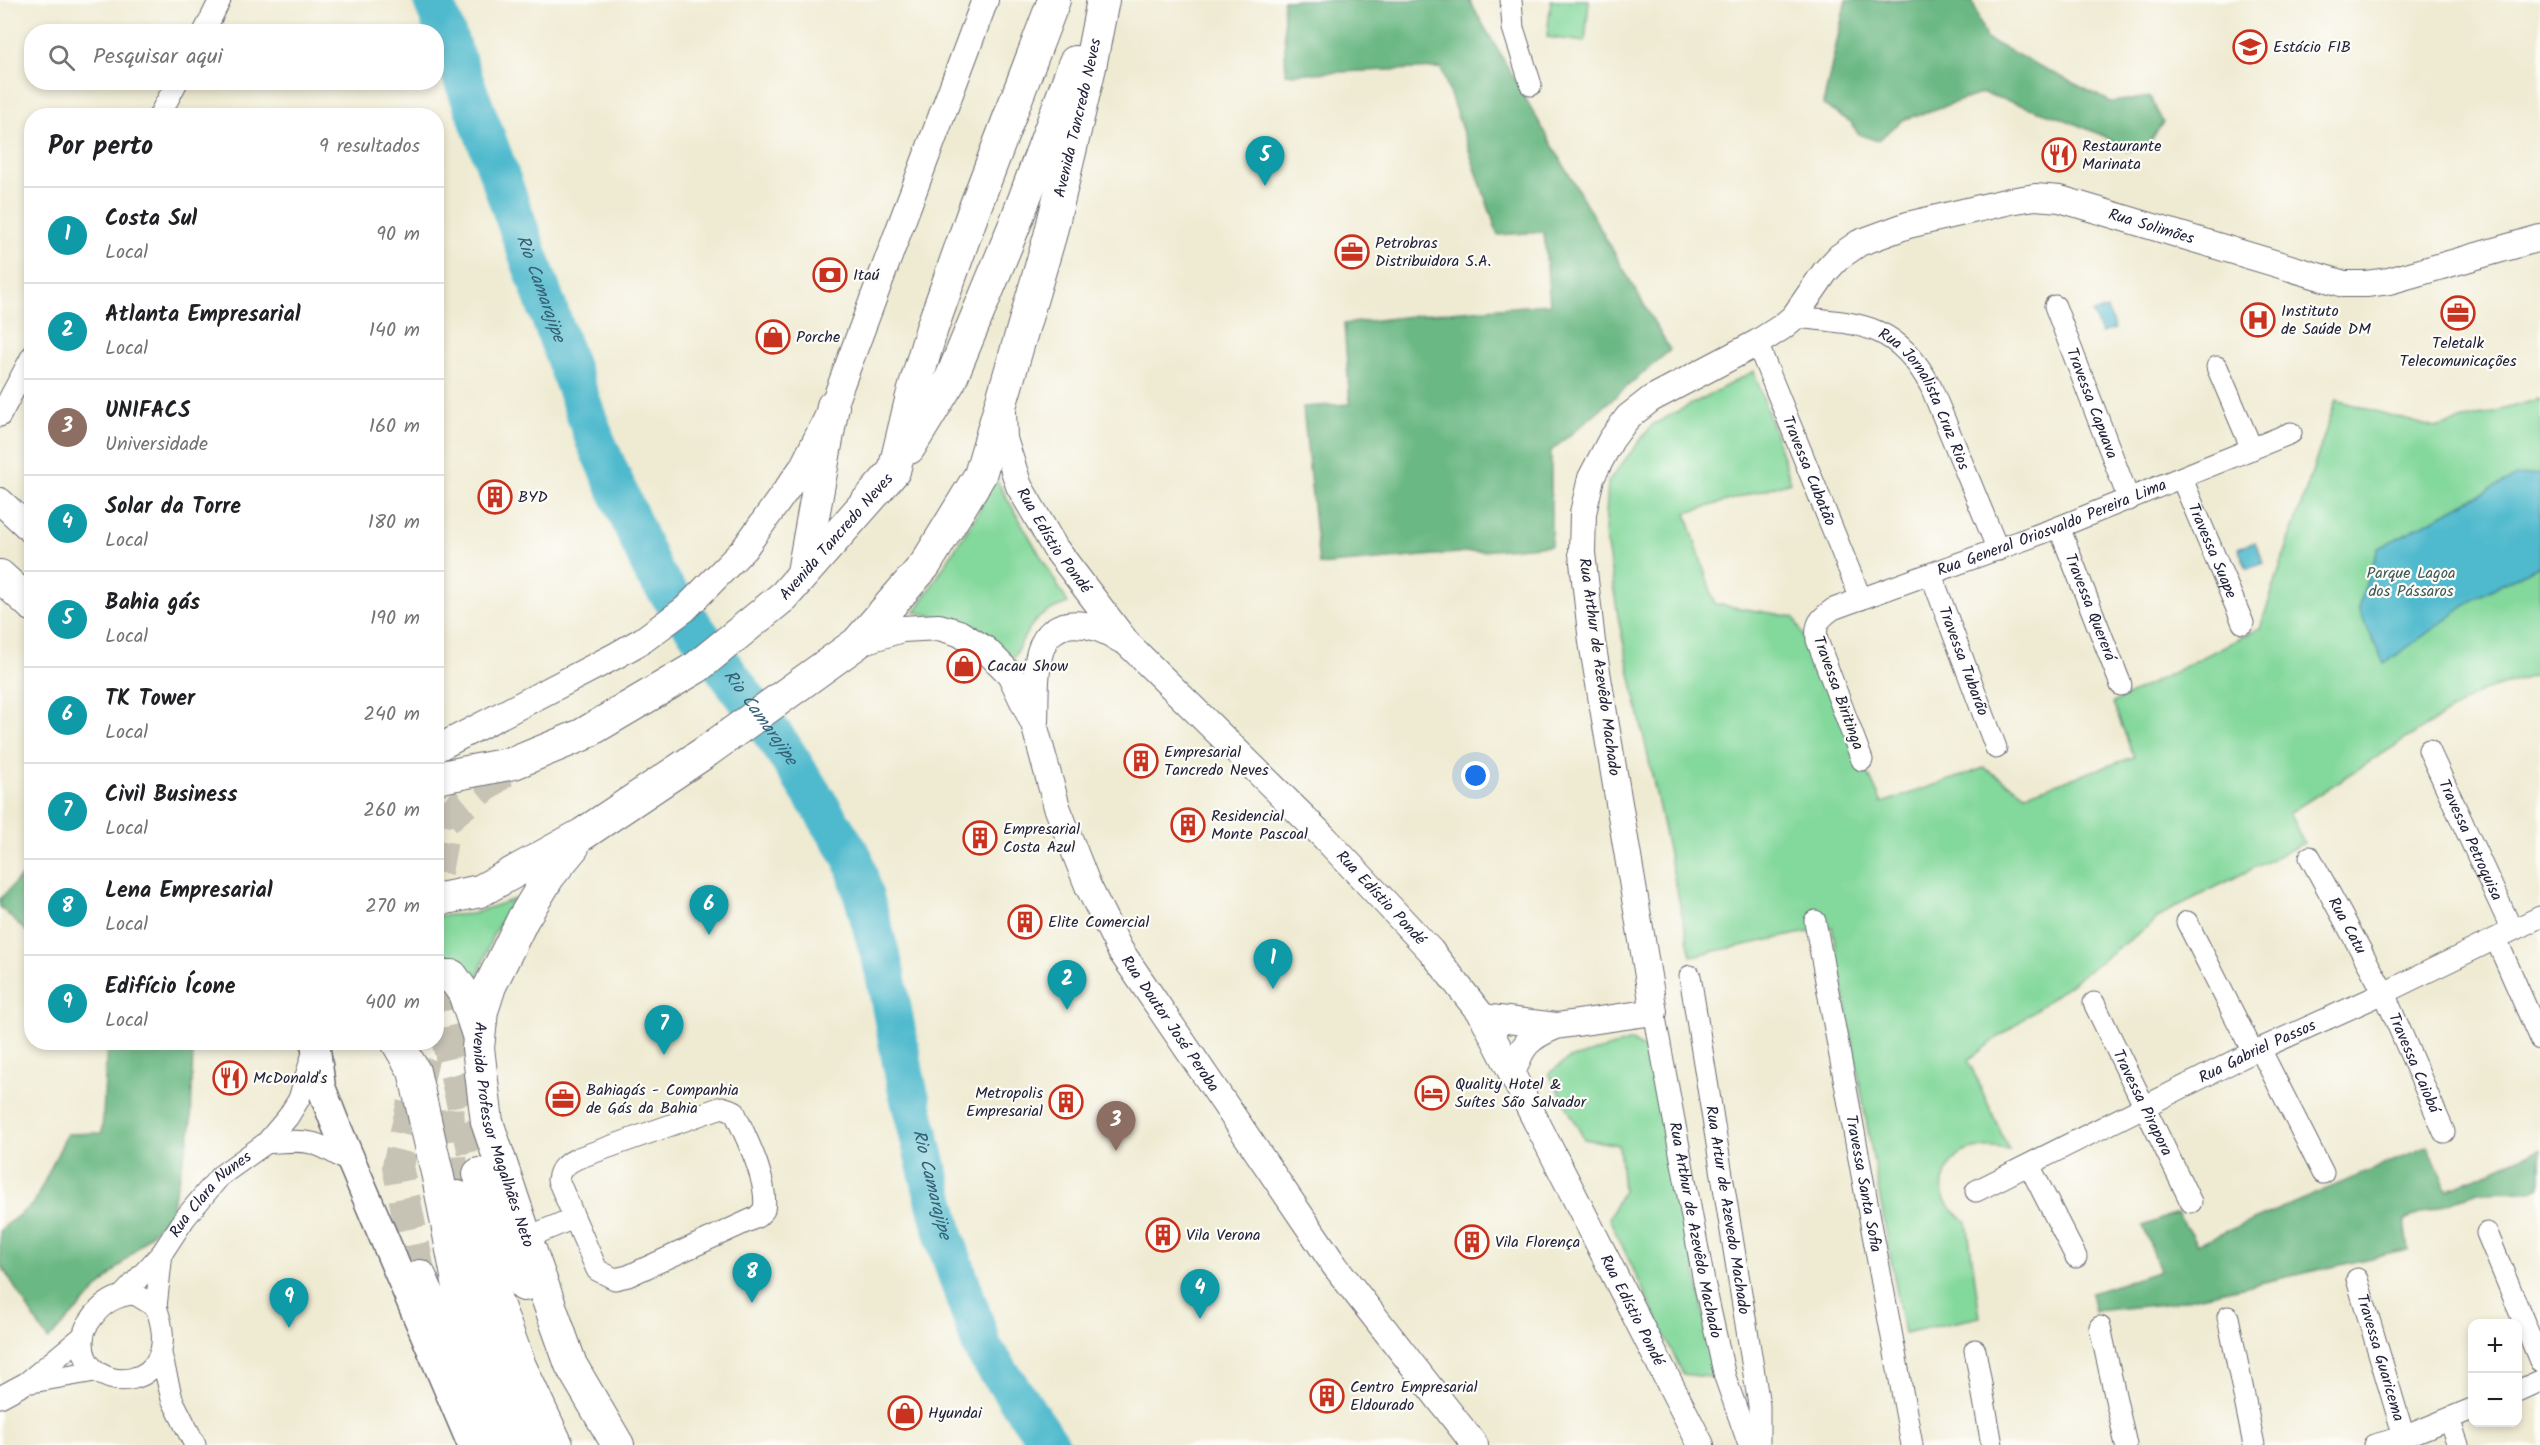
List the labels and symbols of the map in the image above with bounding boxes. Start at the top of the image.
school or university icon: Estácio FIB [2232,29,2268,65]
place label: Estácio FIB [2273,35,2351,60]
street label: Avenida Tancredo Neves [1047,36,1108,200]
place label: Restaurante Marinata [2082,134,2161,177]
pin: 5 [1246,136,1284,186]
restaurant icon: Restaurante Marinata [2041,137,2077,173]
street label: Rua Solimões [2105,202,2197,251]
water label: Rio Camarajipe [508,231,574,348]
place label: Petrobras Distribuidora S.A. [1375,231,1491,274]
office icon: Petrobras Distribuidora S.A. [1334,234,1370,270]
bank icon: Itaú [812,257,848,293]
place label: Itaú [853,263,880,288]
office icon: Teletalk Telecomunicações [2440,295,2476,331]
place label: Instituto de Saúde DM [2281,299,2371,342]
hospital icon: Instituto de Saúde DM [2240,302,2276,338]
shop icon: Porche [755,319,791,355]
street label: Rua Jornalista Cruz Rios [1874,321,1976,474]
place label: Porche [796,325,840,350]
place label: Teletalk Telecomunicações [2399,331,2517,374]
street label: Travessa Capuava [2060,344,2125,462]
street label: Travessa Cubatão [1775,412,1843,530]
street label: Avenida Tancredo Neves [773,467,900,606]
street label: Rua General Oriosvaldo Pereira Lima [1933,472,2170,583]
building icon: BYD [477,479,513,515]
street label: Rua Edístio Pondé [1010,483,1098,599]
place label: BYD [518,485,548,510]
street label: Travessa Suape [2181,499,2244,602]
street label: Travessa Quererá [2058,550,2123,666]
street label: Rua Arthur de Azevêdo Machado [1571,556,1627,778]
park label: Parque Lagoa dos Pássaros [2367,561,2455,604]
street label: Travessa Tubarão [1932,603,1995,719]
street label: Travessa Biritinga [1806,633,1870,753]
shop icon: Cacau Show [946,648,982,684]
place label: Cacau Show [987,654,1068,679]
water label: Rio Camarajipe [716,664,806,773]
place label: Empresarial Tancredo Neves [1164,740,1269,783]
building icon: Empresarial Tancredo Neves [1123,743,1159,779]
your location [1461,761,1490,790]
street label: Travessa Petroquisa [2432,775,2509,905]
place label: Residencial Monte Pascoal [1211,804,1308,847]
building icon: Residencial Monte Pascoal [1170,807,1206,843]
place label: Empresarial Costa Azul [1003,817,1080,860]
building icon: Empresarial Costa Azul [962,820,998,856]
street label: Rua Edístio Pondé [1330,845,1433,952]
pin: 6 [690,886,728,935]
street label: Rua Catu [2321,892,2373,959]
building icon: Elite Comercial [1007,904,1043,940]
place label: Elite Comercial [1048,910,1149,935]
pin: 1 [1254,940,1292,989]
street label: Rua Doutor José Peroba [1115,950,1226,1097]
pin: 2 [1048,960,1086,1010]
pin: 7 [644,1006,684,1055]
street label: Travessa Caiobá [2381,1009,2447,1118]
street label: Rua Gabriel Passos [2194,1013,2320,1090]
street label: Avenida Professor Magalhães Neto [465,1021,541,1251]
street label: Travessa Pirapora [2106,1045,2179,1160]
restaurant icon: McDonald's [212,1060,248,1096]
place label: McDonald's [253,1066,328,1091]
place label: Quality Hotel & Suítes São Salvador [1455,1072,1588,1115]
hotel icon: Quality Hotel & Suítes São Salvador [1414,1075,1450,1111]
place label: Bahiagás - Companhia de Gás da Bahia [586,1078,739,1121]
office icon: Bahiagás - Companhia de Gás da Bahia [545,1081,581,1117]
place label: Metropolis Empresarial [966,1081,1043,1124]
building icon: Metropolis Empresarial [1048,1084,1084,1120]
pin: 3 [1096,1102,1136,1151]
street label: Rua Artur de Azevedo Machado [1699,1104,1757,1316]
street label: Travessa Santa Sofia [1839,1113,1889,1254]
street label: Rua Arthur de Azevêdo Machado [1662,1120,1729,1341]
water label: Rio Camarajipe [904,1126,959,1244]
street label: Rua Clara Nunes [163,1145,257,1243]
building icon: Vila Verona [1145,1217,1181,1253]
place label: Vila Verona [1186,1223,1260,1248]
building icon: Vila Florença [1454,1224,1490,1260]
place label: Vila Florença [1495,1230,1580,1255]
street label: Rua Edístio Pondé [1593,1250,1672,1371]
pin: 8 [732,1254,771,1303]
pin: 4 [1180,1270,1220,1319]
pin: 9 [270,1278,308,1328]
street label: Travessa Guaricema [2350,1291,2411,1424]
place label: Centro Empresarial Eldourado [1350,1375,1478,1418]
building icon: Centro Empresarial Eldourado [1309,1378,1345,1414]
shop icon: Hyundai [887,1395,923,1431]
place label: Hyundai [928,1401,983,1426]

